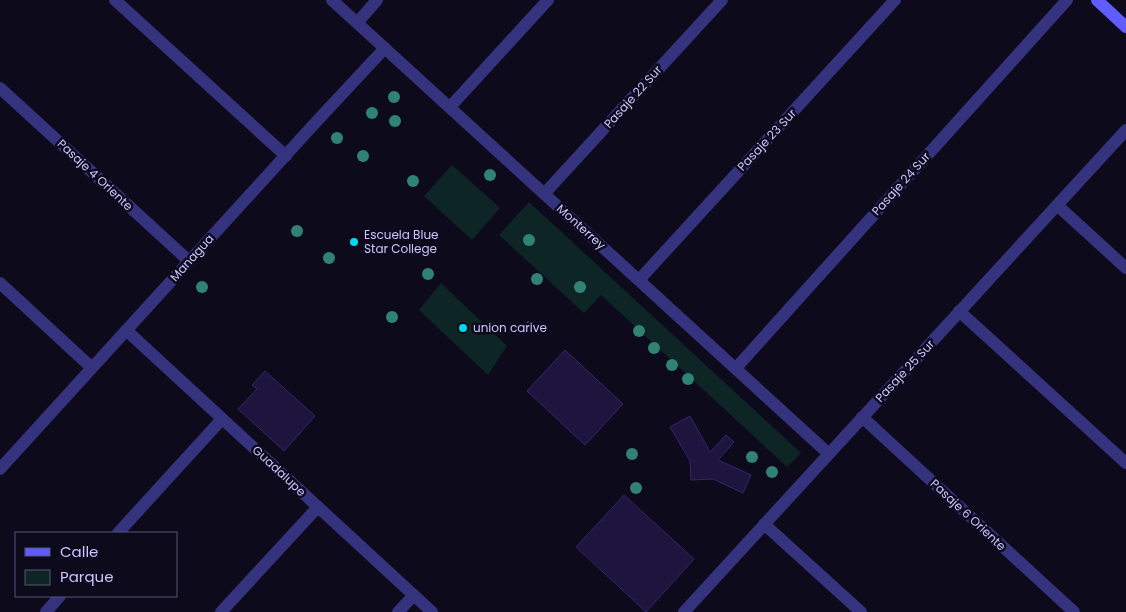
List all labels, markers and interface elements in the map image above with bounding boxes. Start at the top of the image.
street label: Pasaje 22 Sur [600,61,666,132]
street label: Pasaje 23 Sur [733,104,800,175]
street label: Pasaje 4 Oriente [54,135,137,214]
street label: Pasaje 24 Sur [868,148,934,219]
street label: Monterrey [553,200,610,253]
place label: Escuela Blue Star College [364,226,439,257]
street label: Managua [166,230,217,285]
marker: Escuela Blue Star College [348,236,360,248]
place label: union carive [473,319,547,336]
marker: union carive [457,322,469,334]
street label: Pasaje 25 Sur [871,335,938,406]
street label: Guadalupe [249,441,310,500]
street label: Pasaje 6 Oriente [927,475,1010,554]
legend [15,532,178,597]
text: Calle [60,541,98,562]
text: Parque [60,566,113,587]

